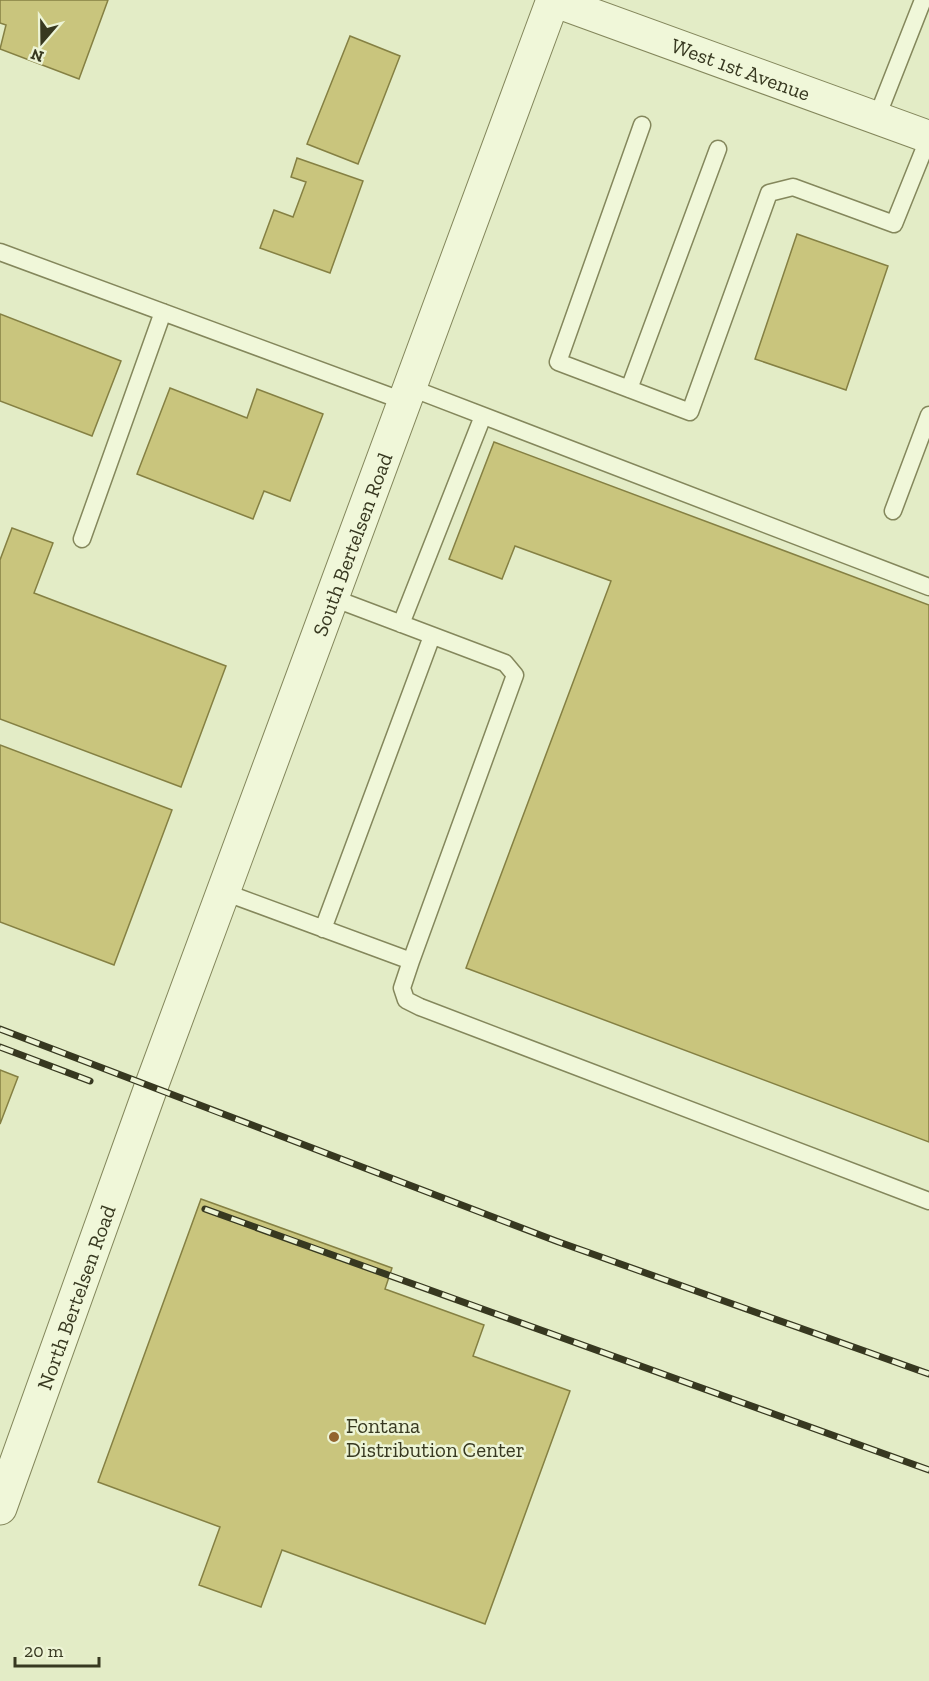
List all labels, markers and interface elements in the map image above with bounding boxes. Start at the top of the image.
north arrow [12,12,72,72]
street label: West 1st Avenue [668,32,814,105]
text: N [28,45,46,67]
street label: South Bertelsen Road [306,449,397,639]
street label: North Bertelsen Road [31,1201,120,1393]
place label: Fontana Distribution Center [346,1413,525,1462]
marker: Fontana Distribution Center [327,1430,341,1444]
scale bar [15,1630,99,1668]
text: 20 m [24,1640,64,1662]

